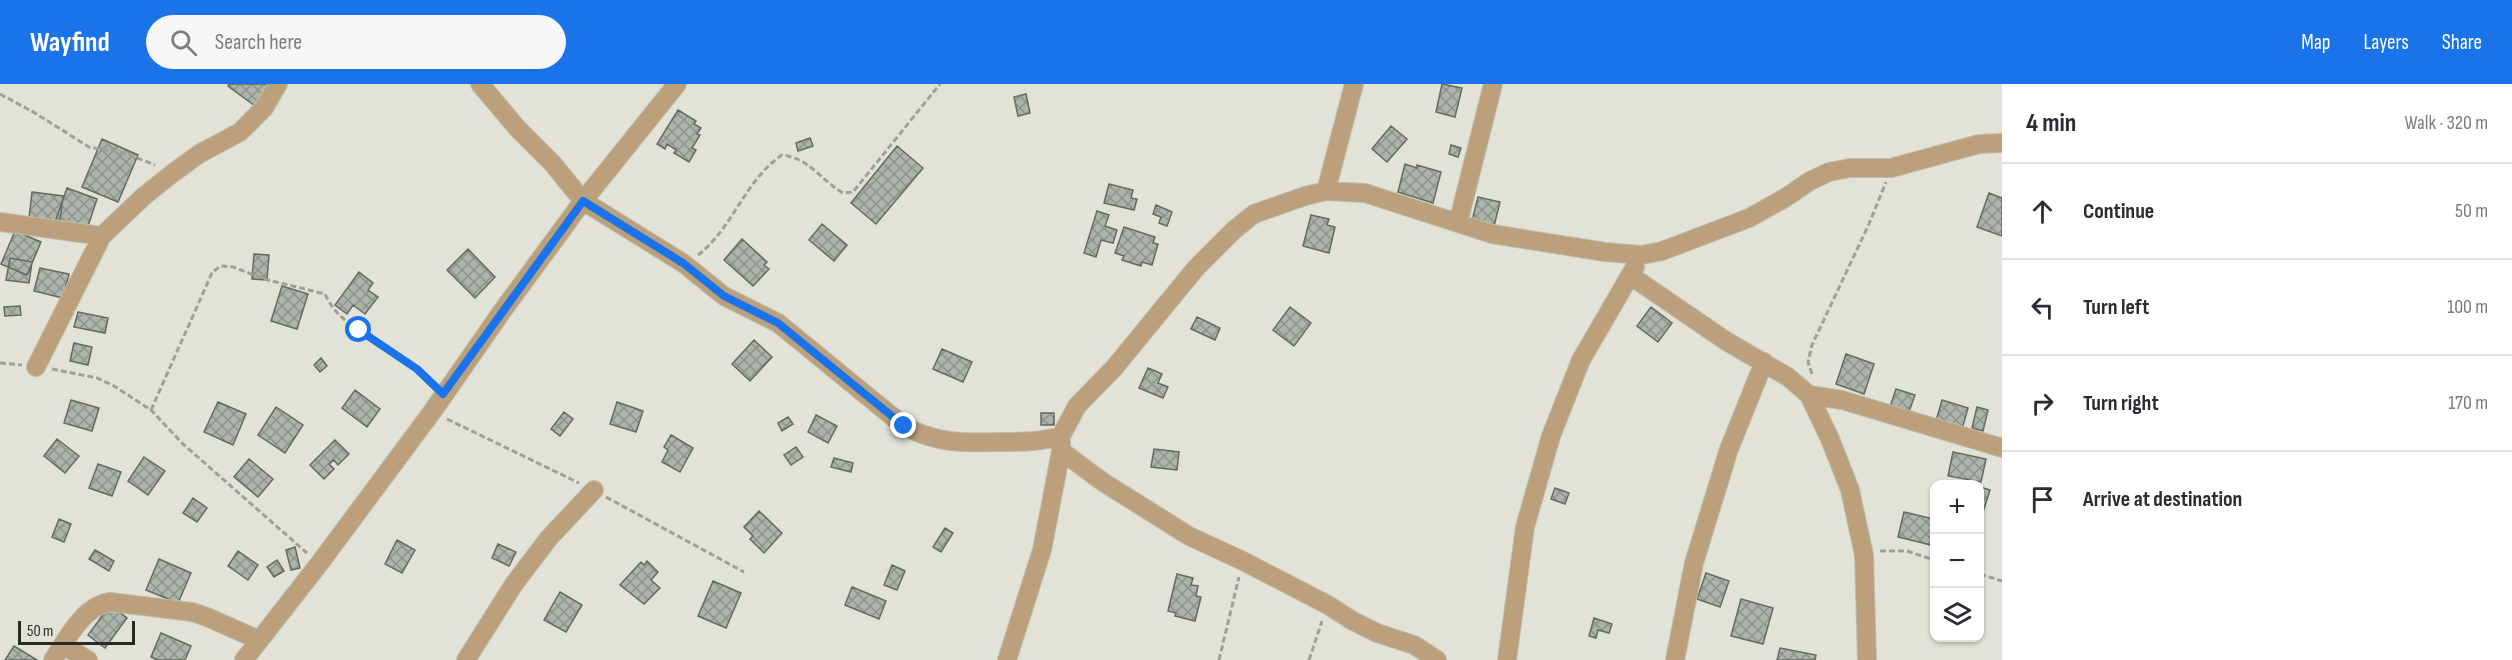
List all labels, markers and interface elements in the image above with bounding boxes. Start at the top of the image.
search box [146,15,566,69]
text: Wayfind [30,26,110,59]
icon: search [167,26,200,59]
text: Search here [215,29,302,56]
text: Map [2301,30,2330,55]
text: Layers [2363,30,2409,55]
text: Share [2442,30,2482,55]
text: 4 min [2026,108,2076,139]
text: Walk · 320 m [2405,111,2488,135]
icon: ahead [2026,195,2059,228]
text: Continue [2083,198,2154,225]
text: 50 m [2455,199,2488,223]
icon: left [2026,291,2059,324]
text: Turn left [2083,294,2149,321]
text: 100 m [2447,295,2488,319]
route start [345,316,371,342]
icon: right [2026,387,2059,420]
text: Turn right [2083,390,2159,417]
text: 170 m [2448,391,2488,415]
route end [890,412,916,438]
map controls [1930,480,1984,642]
button: + [1930,480,1984,534]
icon: arrive [2026,483,2059,516]
text: Arrive at destination [2083,486,2242,513]
button: − [1930,534,1984,588]
button: layers [1930,588,1984,642]
scale bar [18,618,135,646]
text: 50 m [27,622,53,641]

